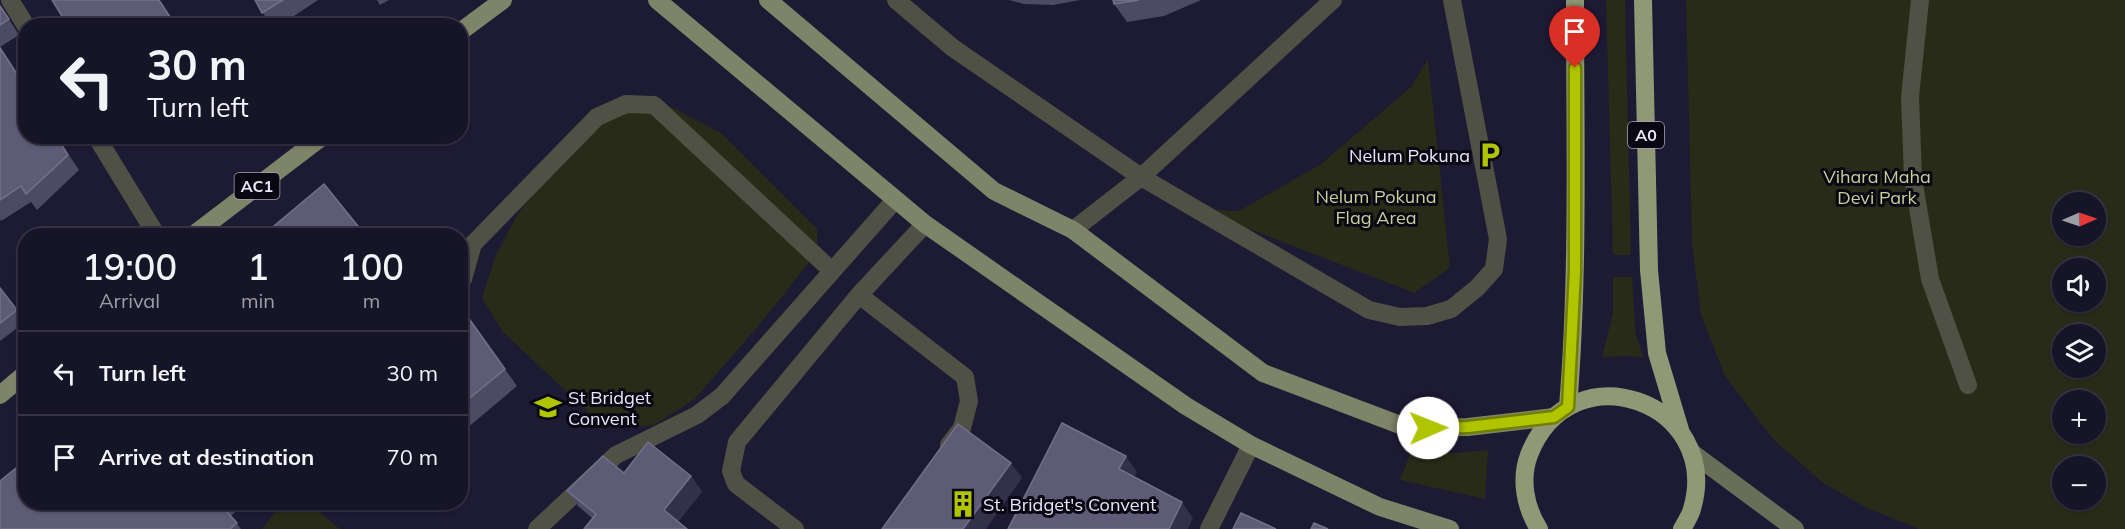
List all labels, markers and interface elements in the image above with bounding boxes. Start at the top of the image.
pin [1549,6,1600,68]
icon: arrive [1558,15,1591,48]
text: 30 m [147,38,247,91]
icon: left [48,42,126,120]
text: Turn left [147,90,249,124]
road number: A0 [1628,122,1664,148]
parking icon: Nelum Pokuna [1475,140,1505,170]
place label: Nelum Pokuna [1349,144,1470,167]
park label: Vihara Maha Devi Park [1823,165,1931,209]
road number: AC1 [234,173,280,199]
park label: Nelum Pokuna Flag Area [1315,185,1437,229]
north arrow [2052,192,2106,246]
map controls [2052,192,2106,510]
text: 19:00 [82,244,177,289]
text: 1 [247,244,269,289]
text: 100 [339,244,404,289]
button: sound [2052,258,2106,312]
text: Arrival [99,288,160,313]
text: min [241,288,275,313]
text: m [363,288,380,313]
button: layers [2052,324,2106,378]
icon: left [48,357,81,390]
text: Turn left [99,359,186,387]
text: 30 m [387,359,438,387]
place label: St Bridget Convent [568,386,651,430]
button: + [2052,390,2106,444]
school or university icon: St Bridget Convent [533,392,563,422]
position arrow [1396,396,1460,460]
icon: arrive [48,441,81,474]
text: Arrive at destination [99,443,314,471]
text: 70 m [387,443,438,471]
button: − [2052,456,2106,510]
building icon: St. Bridget's Convent [948,489,978,519]
place label: St. Bridget's Convent [983,493,1156,516]

